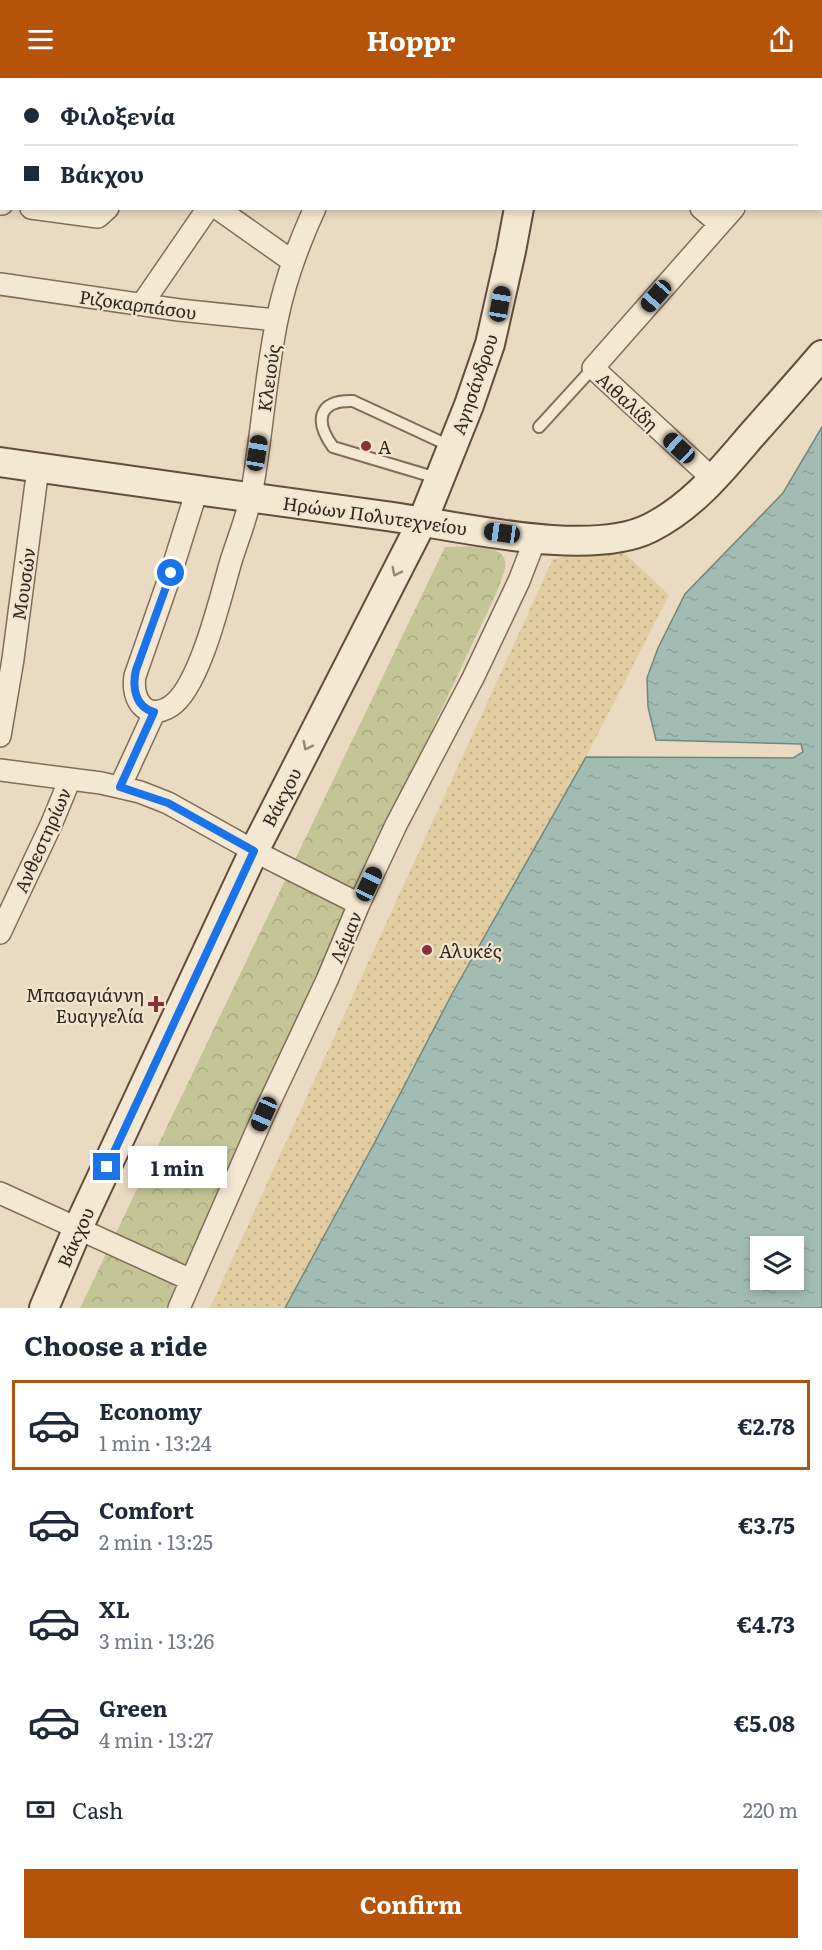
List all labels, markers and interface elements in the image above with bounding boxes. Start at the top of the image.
text: Hoppr [367,19,455,59]
icon: menu [24,23,57,56]
icon: share [765,23,798,56]
text: Φιλοξενία [60,99,175,132]
text: Βάκχου [60,157,144,190]
car [637,277,675,315]
street label: Ριζοκαρπάσου [78,282,198,326]
car [488,285,512,323]
street label: Αγησάνδρου [444,330,504,438]
street label: Κλειούς [250,342,286,414]
street label: Αιθαλίδη [591,365,665,437]
car [660,429,698,467]
place label: Α [378,433,391,460]
car [245,434,269,472]
marker: Α [359,439,373,453]
street label: Ηρώων Πολυτεχνείου [281,489,469,541]
car [483,522,521,544]
street label: Μουσών [5,546,41,622]
route start [157,559,184,586]
one-way arrow [392,566,403,577]
one-way arrow [303,739,314,750]
street label: Βάκχου [255,763,307,831]
street label: Ανθεστηρίων [7,783,77,897]
car [353,864,385,904]
street label: Λέμαν [322,907,368,967]
place label: Αλυκές [439,937,502,964]
marker: Αλυκές [420,943,434,957]
place label: Μπασαγιάννη Ευαγγελία [26,981,144,1029]
marker: Μπασαγιάννη Ευαγγελία [149,997,163,1011]
car [248,1094,280,1134]
callout: 1 min [128,1146,227,1188]
text: 1 min [151,1152,204,1182]
route end [93,1153,120,1180]
street label: Βάκχου [50,1203,100,1271]
map controls [750,1236,804,1290]
button: layers [750,1236,804,1290]
text: Choose a ride [24,1324,207,1364]
text: Economy [99,1394,202,1427]
icon: car [27,1398,81,1452]
text: €2.78 [737,1409,795,1442]
text: 1 min · 13:24 [99,1427,212,1457]
text: Comfort [99,1493,194,1526]
icon: car [27,1497,81,1551]
text: €3.75 [738,1508,795,1541]
text: 2 min · 13:25 [99,1526,213,1556]
text: XL [99,1592,130,1625]
icon: car [27,1596,81,1650]
text: €4.73 [737,1607,795,1640]
text: 3 min · 13:26 [99,1625,214,1655]
text: Green [99,1691,168,1724]
icon: car [27,1695,81,1749]
text: €5.08 [734,1706,795,1739]
text: 4 min · 13:27 [99,1724,214,1754]
icon: cash [24,1793,57,1826]
text: Cash [72,1793,123,1826]
text: 220 m [743,1794,798,1824]
button: Confirm [24,1869,798,1938]

